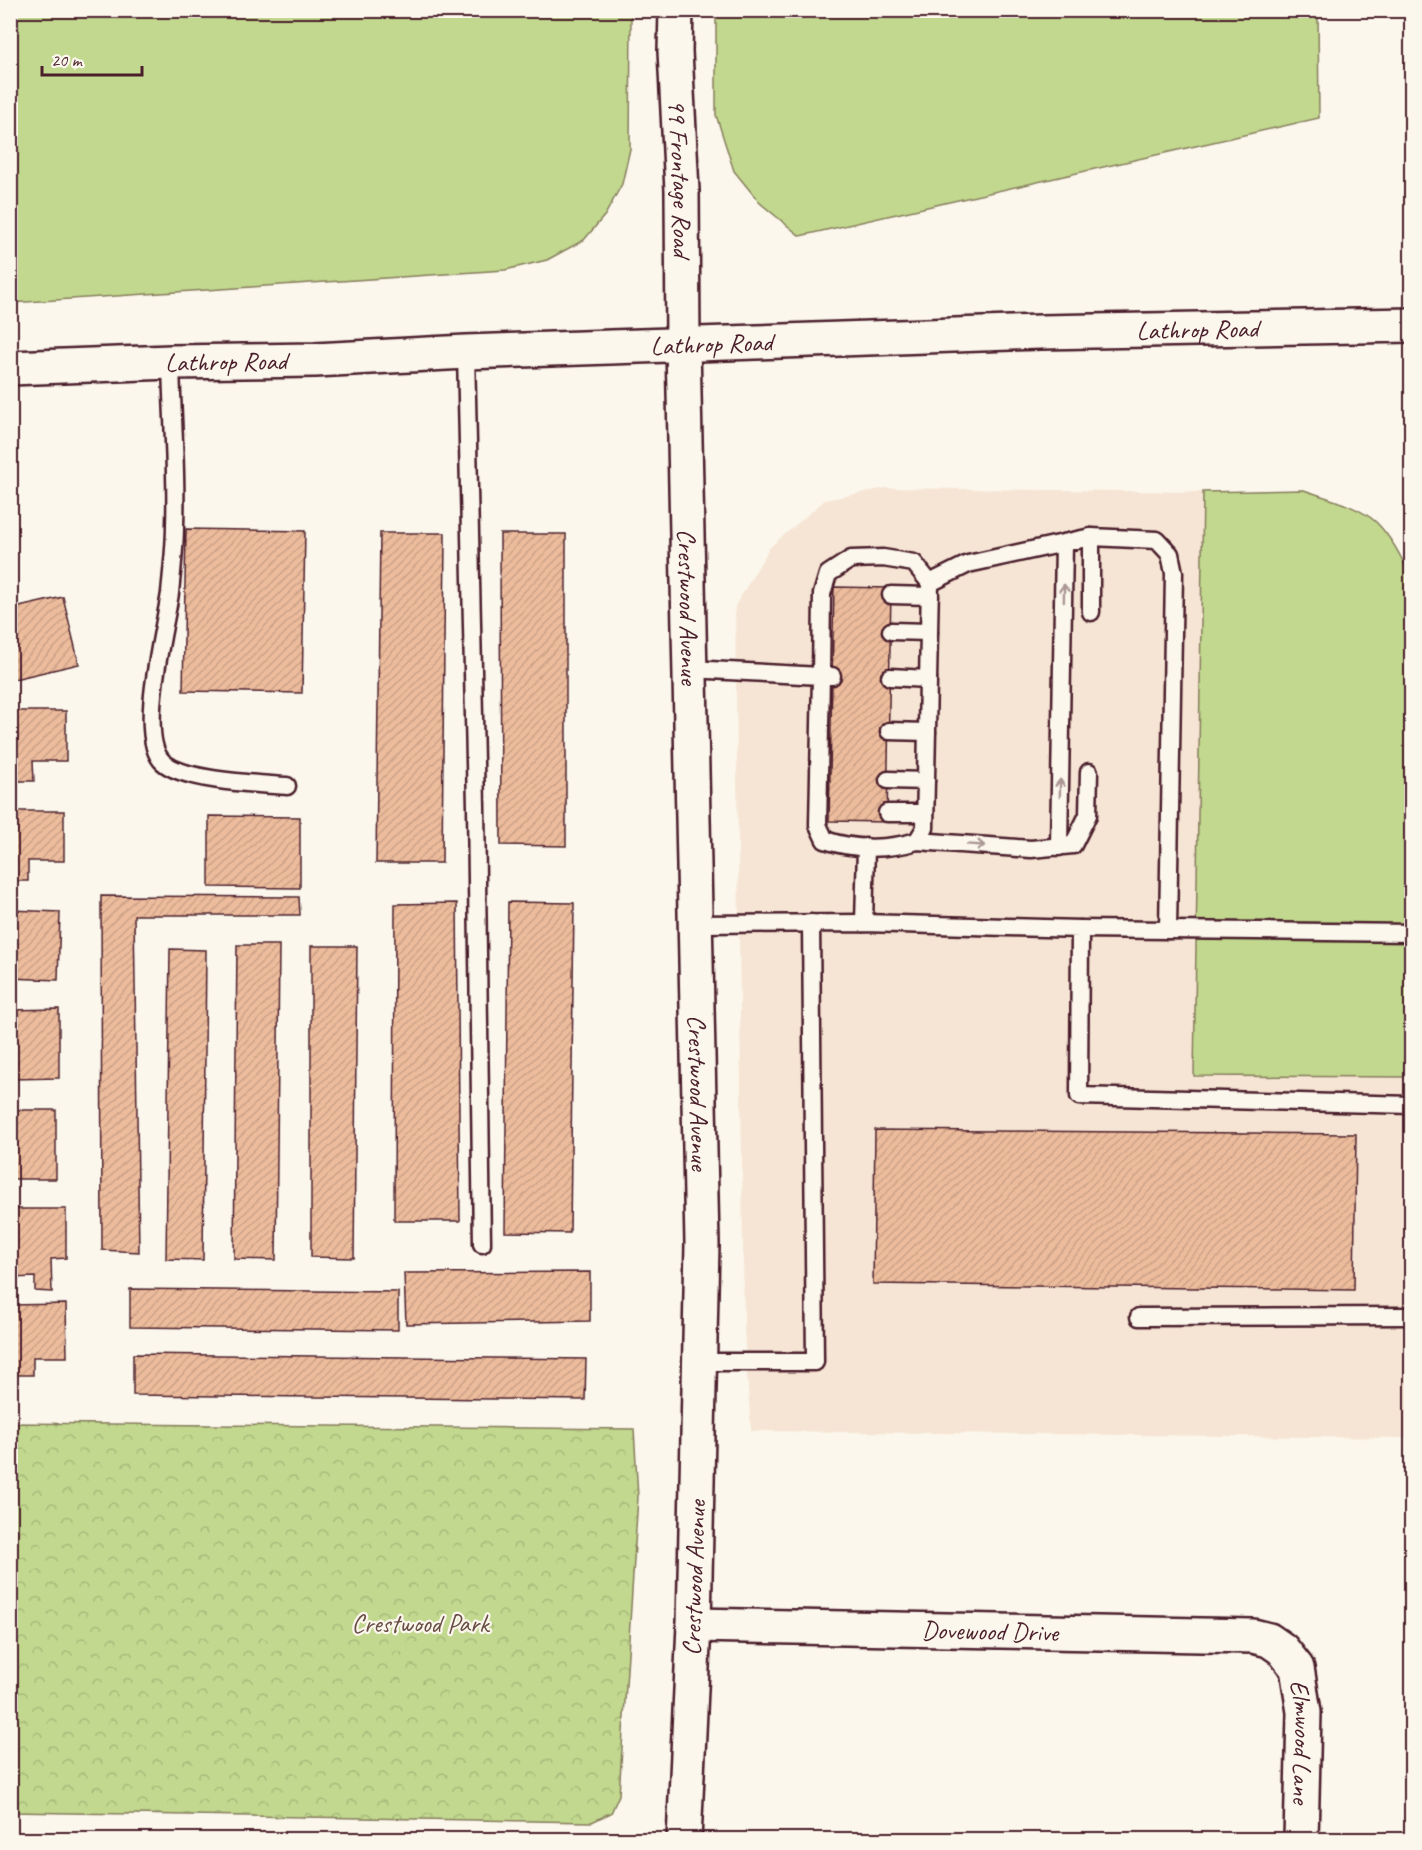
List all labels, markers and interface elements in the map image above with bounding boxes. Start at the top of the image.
scale bar [42,39,142,77]
text: 20 m [51,49,84,71]
street label: 99 Frontage Road [661,98,699,261]
street label: Lathrop Road [1136,311,1262,347]
street label: Lathrop Road [650,325,777,362]
street label: Lathrop Road [164,344,291,379]
street label: Crestwood Avenue [670,528,707,687]
one-way arrow [1058,584,1069,604]
one-way arrow [1054,779,1066,799]
one-way arrow [965,840,985,851]
street label: Crestwood Avenue [681,1014,717,1172]
street label: Crestwood Avenue [675,1498,713,1656]
park label: Crestwood Park [351,1607,491,1640]
street label: Dovewood Drive [921,1613,1060,1649]
street label: Elmwood Lane [1283,1677,1321,1807]

